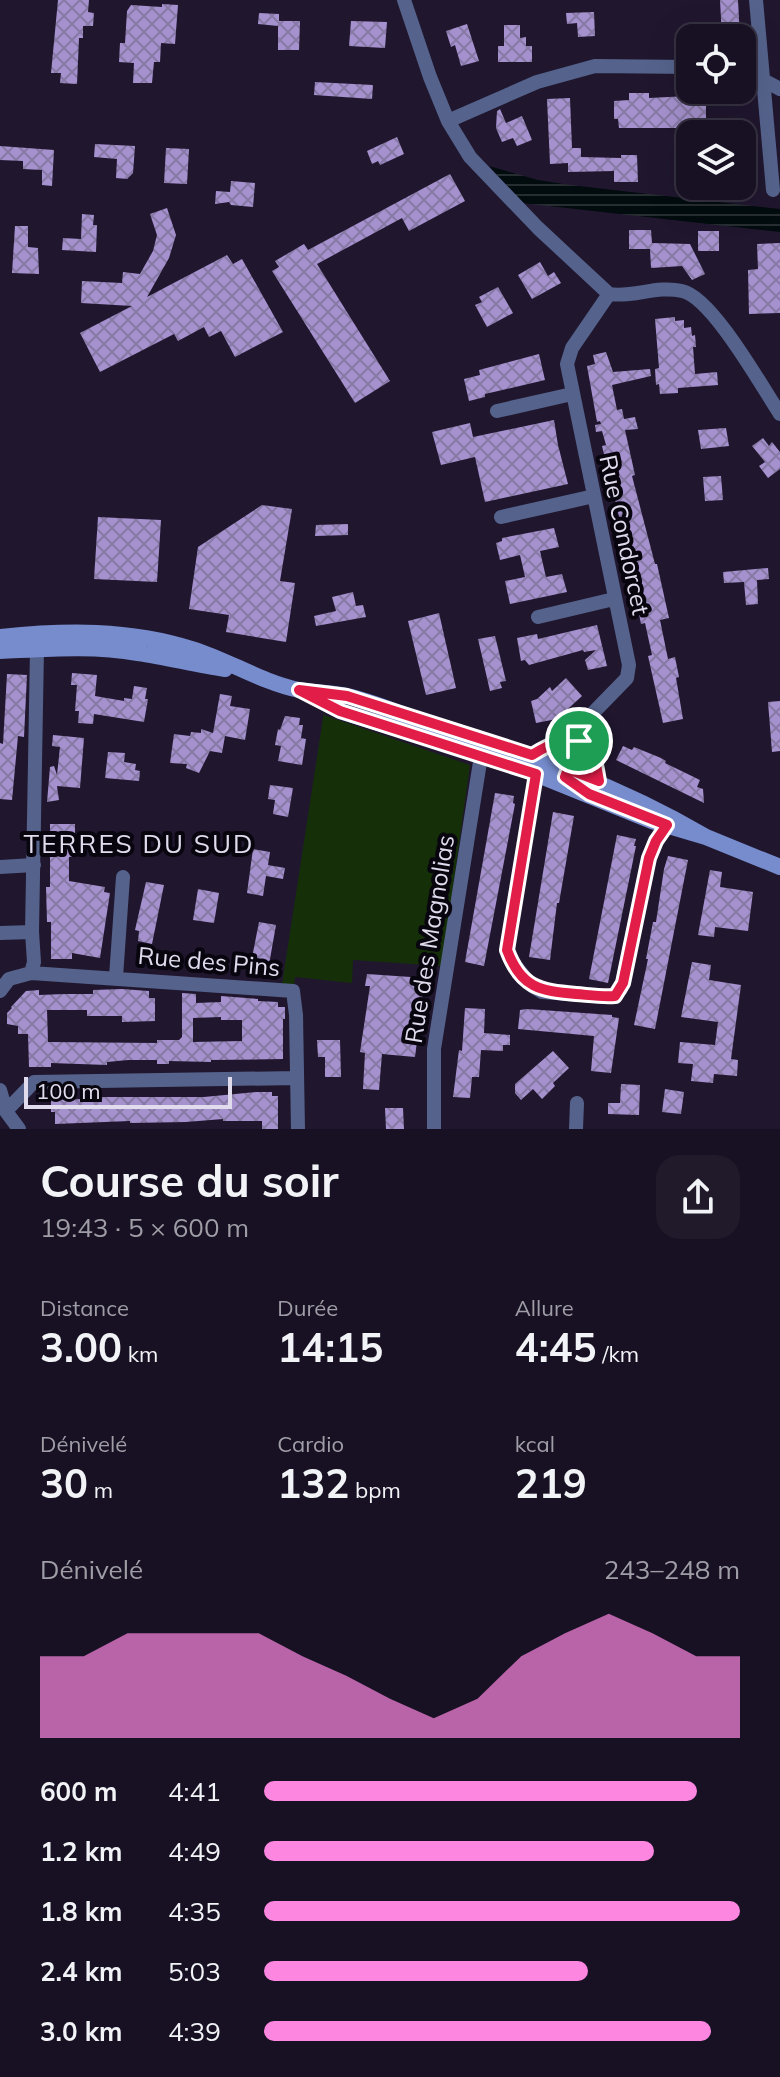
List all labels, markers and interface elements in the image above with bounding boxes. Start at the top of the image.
map controls [676,24,756,200]
button: locate [676,24,756,104]
button: layers [676,120,756,200]
street label: Rue Condorcet [593,452,657,618]
pin [545,707,613,775]
icon: arrive [557,719,601,763]
district label: TERRES DU SUD [24,827,254,860]
street label: Rue des Magnolias [398,833,460,1045]
street label: Rue des Pins [137,940,281,982]
scale bar [24,1073,232,1109]
text: 100 m [36,1077,101,1105]
text: Course du soir [40,1153,339,1208]
button: share [656,1155,740,1239]
text: 19:43 · 5 × 600 m [40,1211,249,1244]
text: Distance [40,1294,129,1322]
text: Durée [277,1294,338,1322]
text: Allure [515,1294,574,1322]
text: 3.00 [40,1322,122,1372]
text: 14:15 [277,1322,383,1372]
text: 4:45 [515,1322,597,1372]
text: km [122,1340,158,1368]
text: /km [597,1340,639,1368]
text: Dénivelé [40,1430,127,1458]
text: Cardio [277,1430,344,1458]
text: kcal [515,1430,555,1458]
text: 30 [40,1458,88,1508]
text: 132 [277,1458,349,1508]
text: 219 [515,1458,587,1508]
text: m [88,1476,113,1504]
text: bpm [349,1476,401,1504]
text: Dénivelé [40,1553,143,1586]
text: 243–248 m [604,1553,740,1586]
text: 600 m [40,1775,117,1808]
text: 4:41 [168,1775,221,1808]
text: 1.2 km [40,1835,123,1868]
text: 4:49 [168,1835,221,1868]
text: 1.8 km [40,1895,123,1928]
text: 4:35 [168,1895,221,1928]
text: 2.4 km [40,1955,123,1988]
text: 5:03 [168,1955,221,1988]
text: 3.0 km [40,2015,123,2048]
text: 4:39 [168,2015,221,2048]

